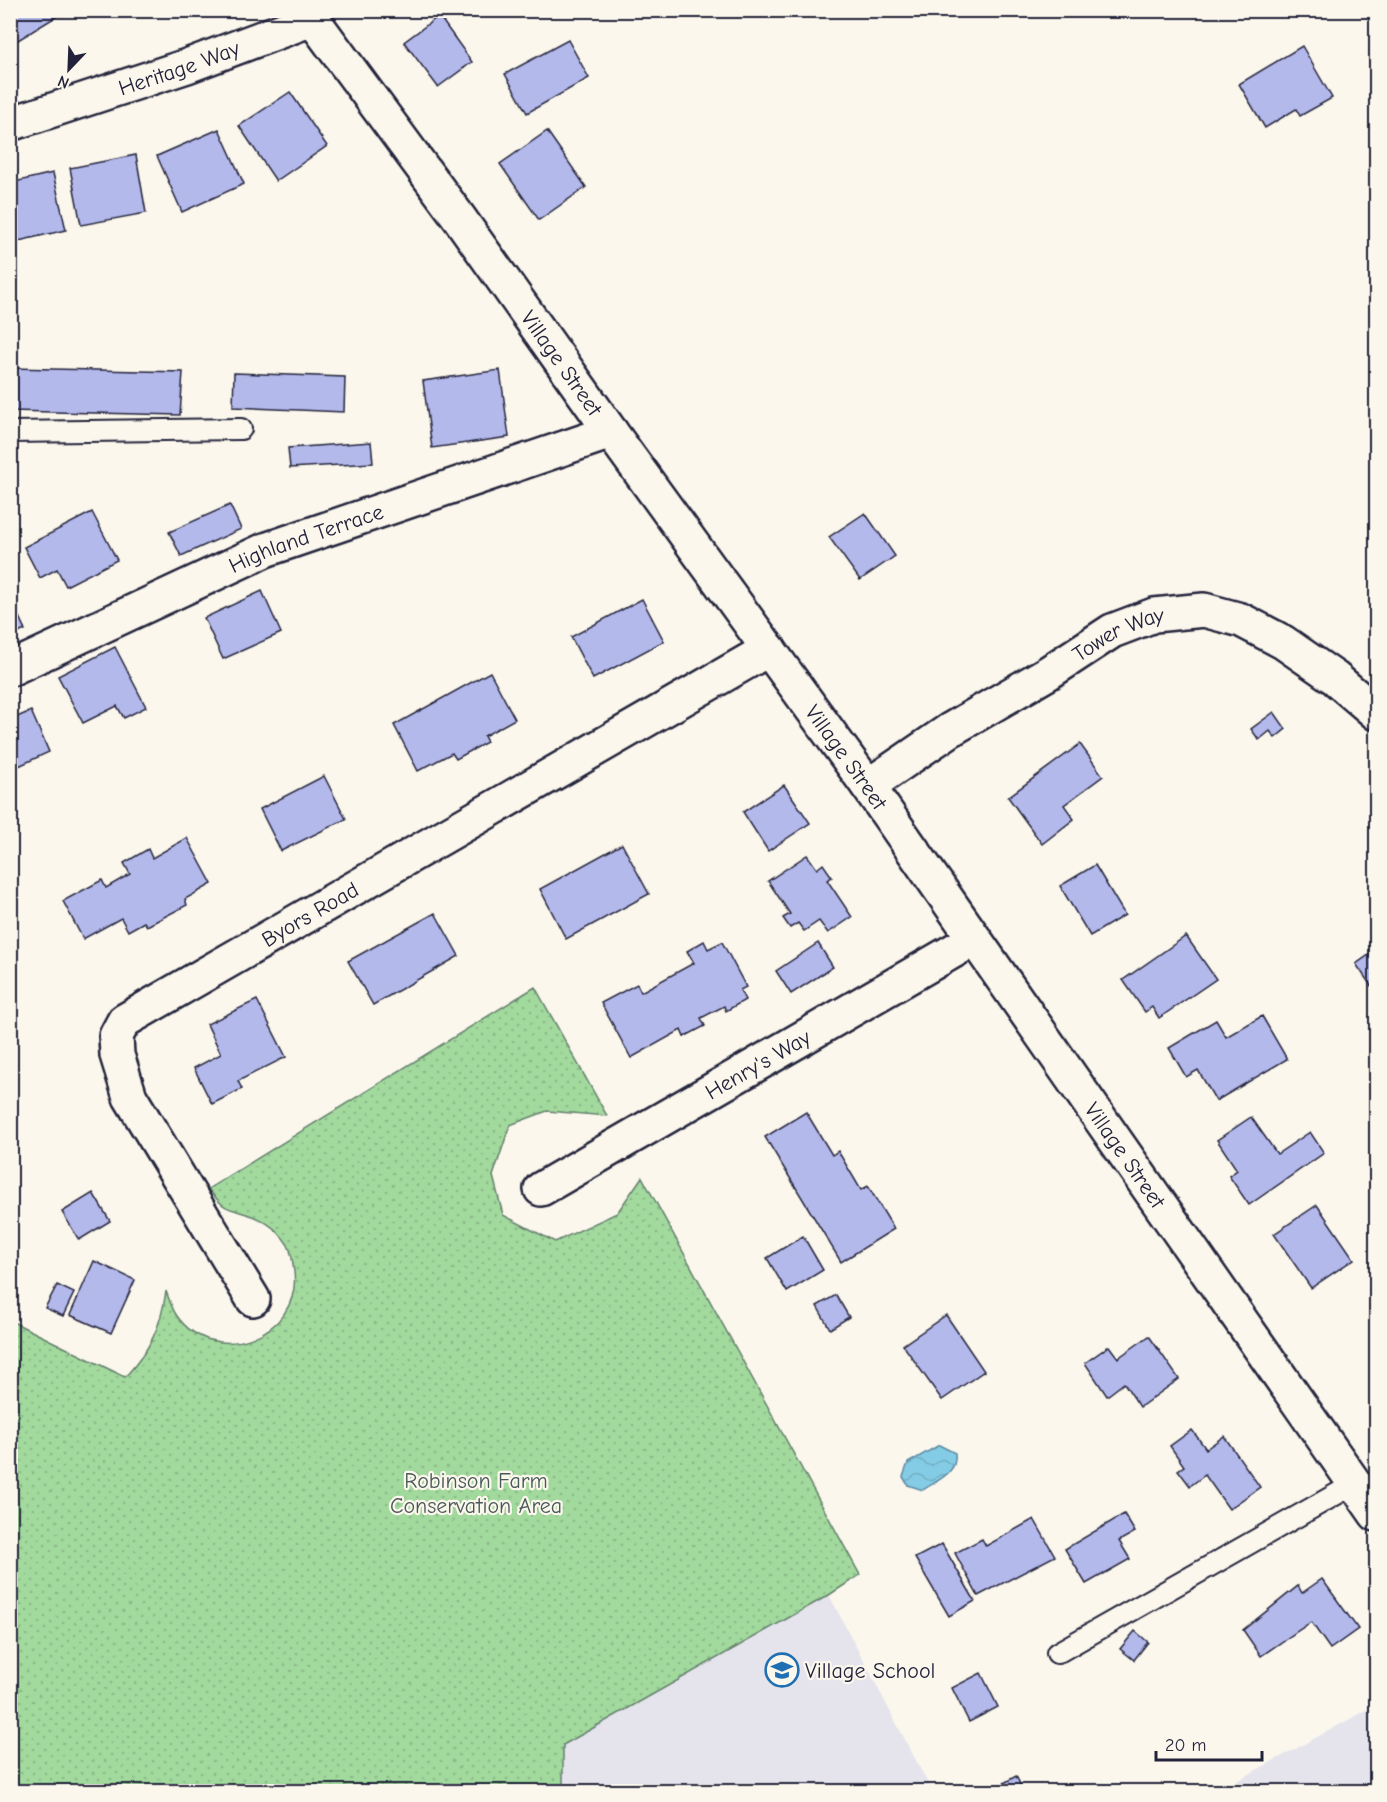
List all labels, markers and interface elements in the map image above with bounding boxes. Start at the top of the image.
street label: Heritage Way [115,35,244,102]
north arrow [39,39,99,99]
text: N [55,72,72,92]
street label: Village Street [515,306,608,422]
street label: Highland Terrace [225,499,387,579]
street label: Tower Way [1068,602,1165,667]
street label: Village Street [799,700,893,815]
street label: Byors Road [257,877,363,953]
street label: Henry's Way [701,1024,815,1105]
street label: Village Street [1079,1098,1171,1214]
park label: Robinson Farm Conservation Area [390,1468,562,1519]
school or university icon: Village School [764,1652,800,1688]
place label: Village School [805,1658,935,1684]
scale bar [1156,1724,1262,1762]
text: 20 m [1165,1735,1206,1756]

